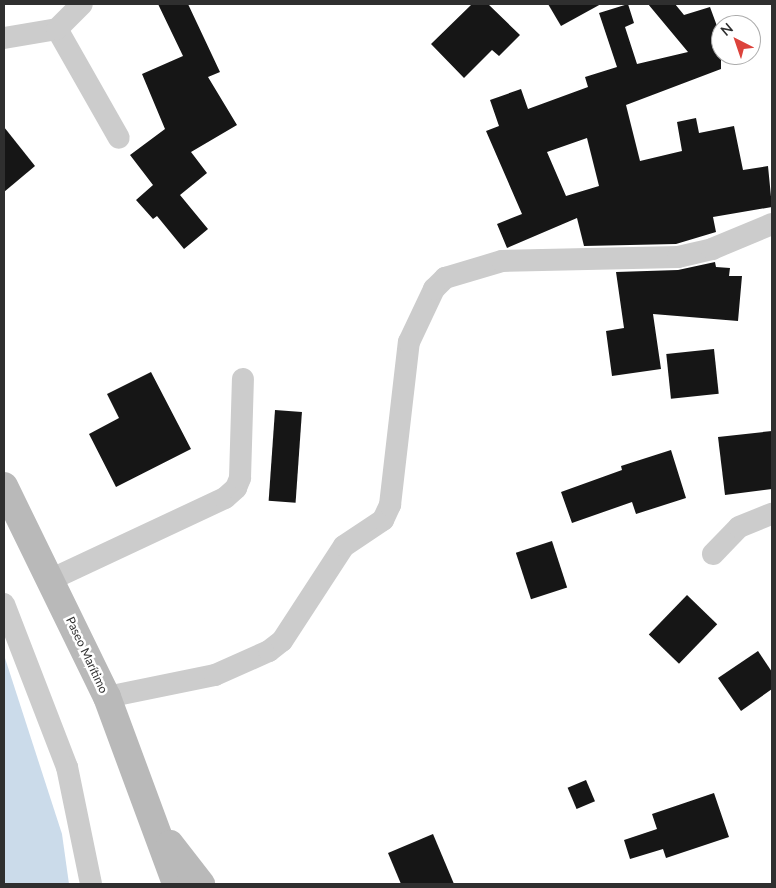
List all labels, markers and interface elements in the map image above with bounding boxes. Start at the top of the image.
north arrow [711,15,761,65]
text: N [717,19,736,39]
street label: Paseo Marítimo [63,615,111,695]

